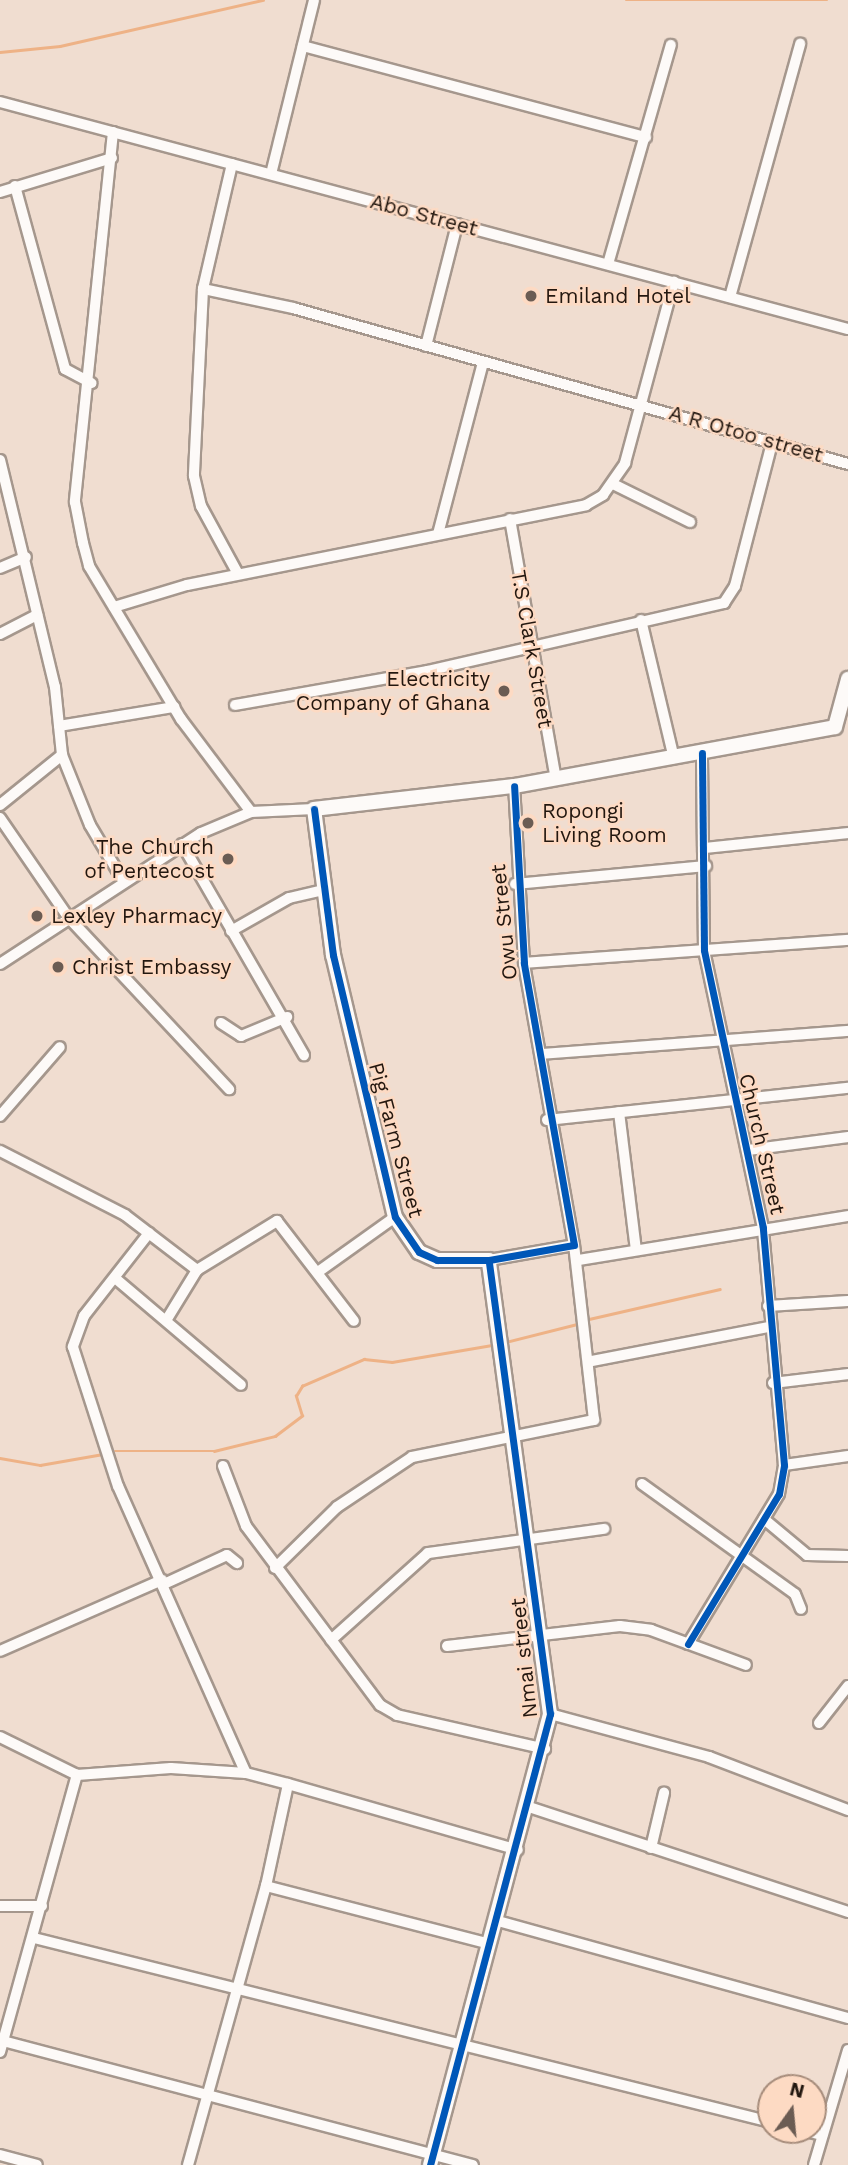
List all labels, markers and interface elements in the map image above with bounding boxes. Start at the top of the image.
street label: Abo Street [368,189,480,241]
place label: Emiland Hotel [545,283,691,309]
marker: Emiland Hotel [523,288,539,304]
street label: A R Otoo street [666,400,826,468]
street label: T.S Clark Street [506,568,558,730]
place label: Electricity Company of Ghana [294,666,490,716]
marker: Electricity Company of Ghana [496,683,512,699]
place label: Ropongi Living Room [542,798,667,848]
marker: Ropongi Living Room [520,815,536,831]
place label: The Church of Pentecost [83,834,214,884]
marker: The Church of Pentecost [220,851,236,867]
street label: Owu Street [485,863,523,981]
place label: Lexley Pharmacy [51,903,223,929]
marker: Lexley Pharmacy [29,908,45,924]
place label: Christ Embassy [72,954,231,980]
marker: Christ Embassy [50,959,66,975]
street label: Pig Farm Street [363,1060,429,1220]
street label: Church Street [734,1071,790,1217]
street label: Nmai street [505,1597,543,1719]
north arrow [757,2074,827,2144]
text: N [787,2077,807,2103]

